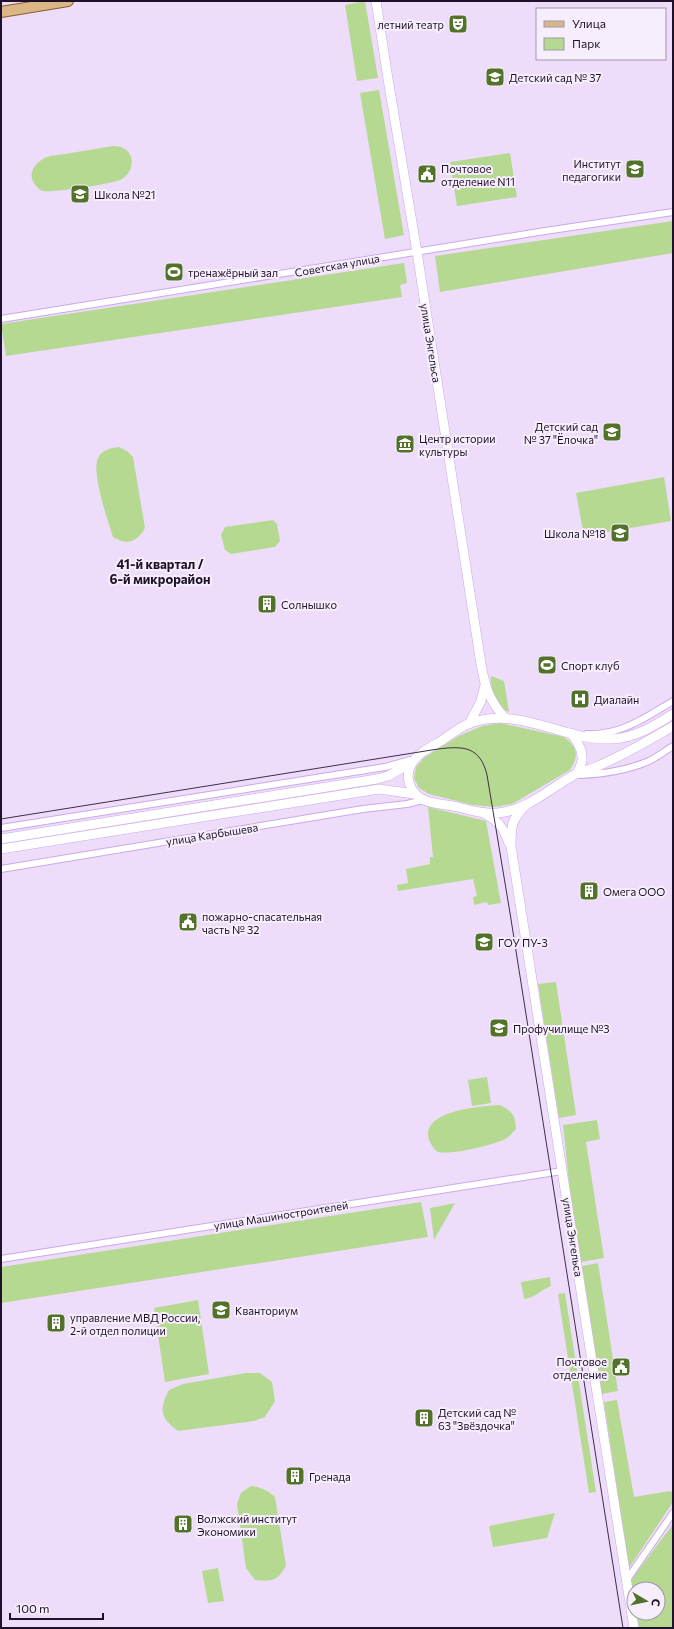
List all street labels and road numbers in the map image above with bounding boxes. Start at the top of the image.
street label: Советская улица [294,251,380,279]
street label: улица Энгельса [418,303,444,383]
street label: улица Карбышева [165,820,259,848]
street label: улица Энгельса [560,1197,586,1277]
street label: улица Машиностроителей [213,1198,349,1232]

